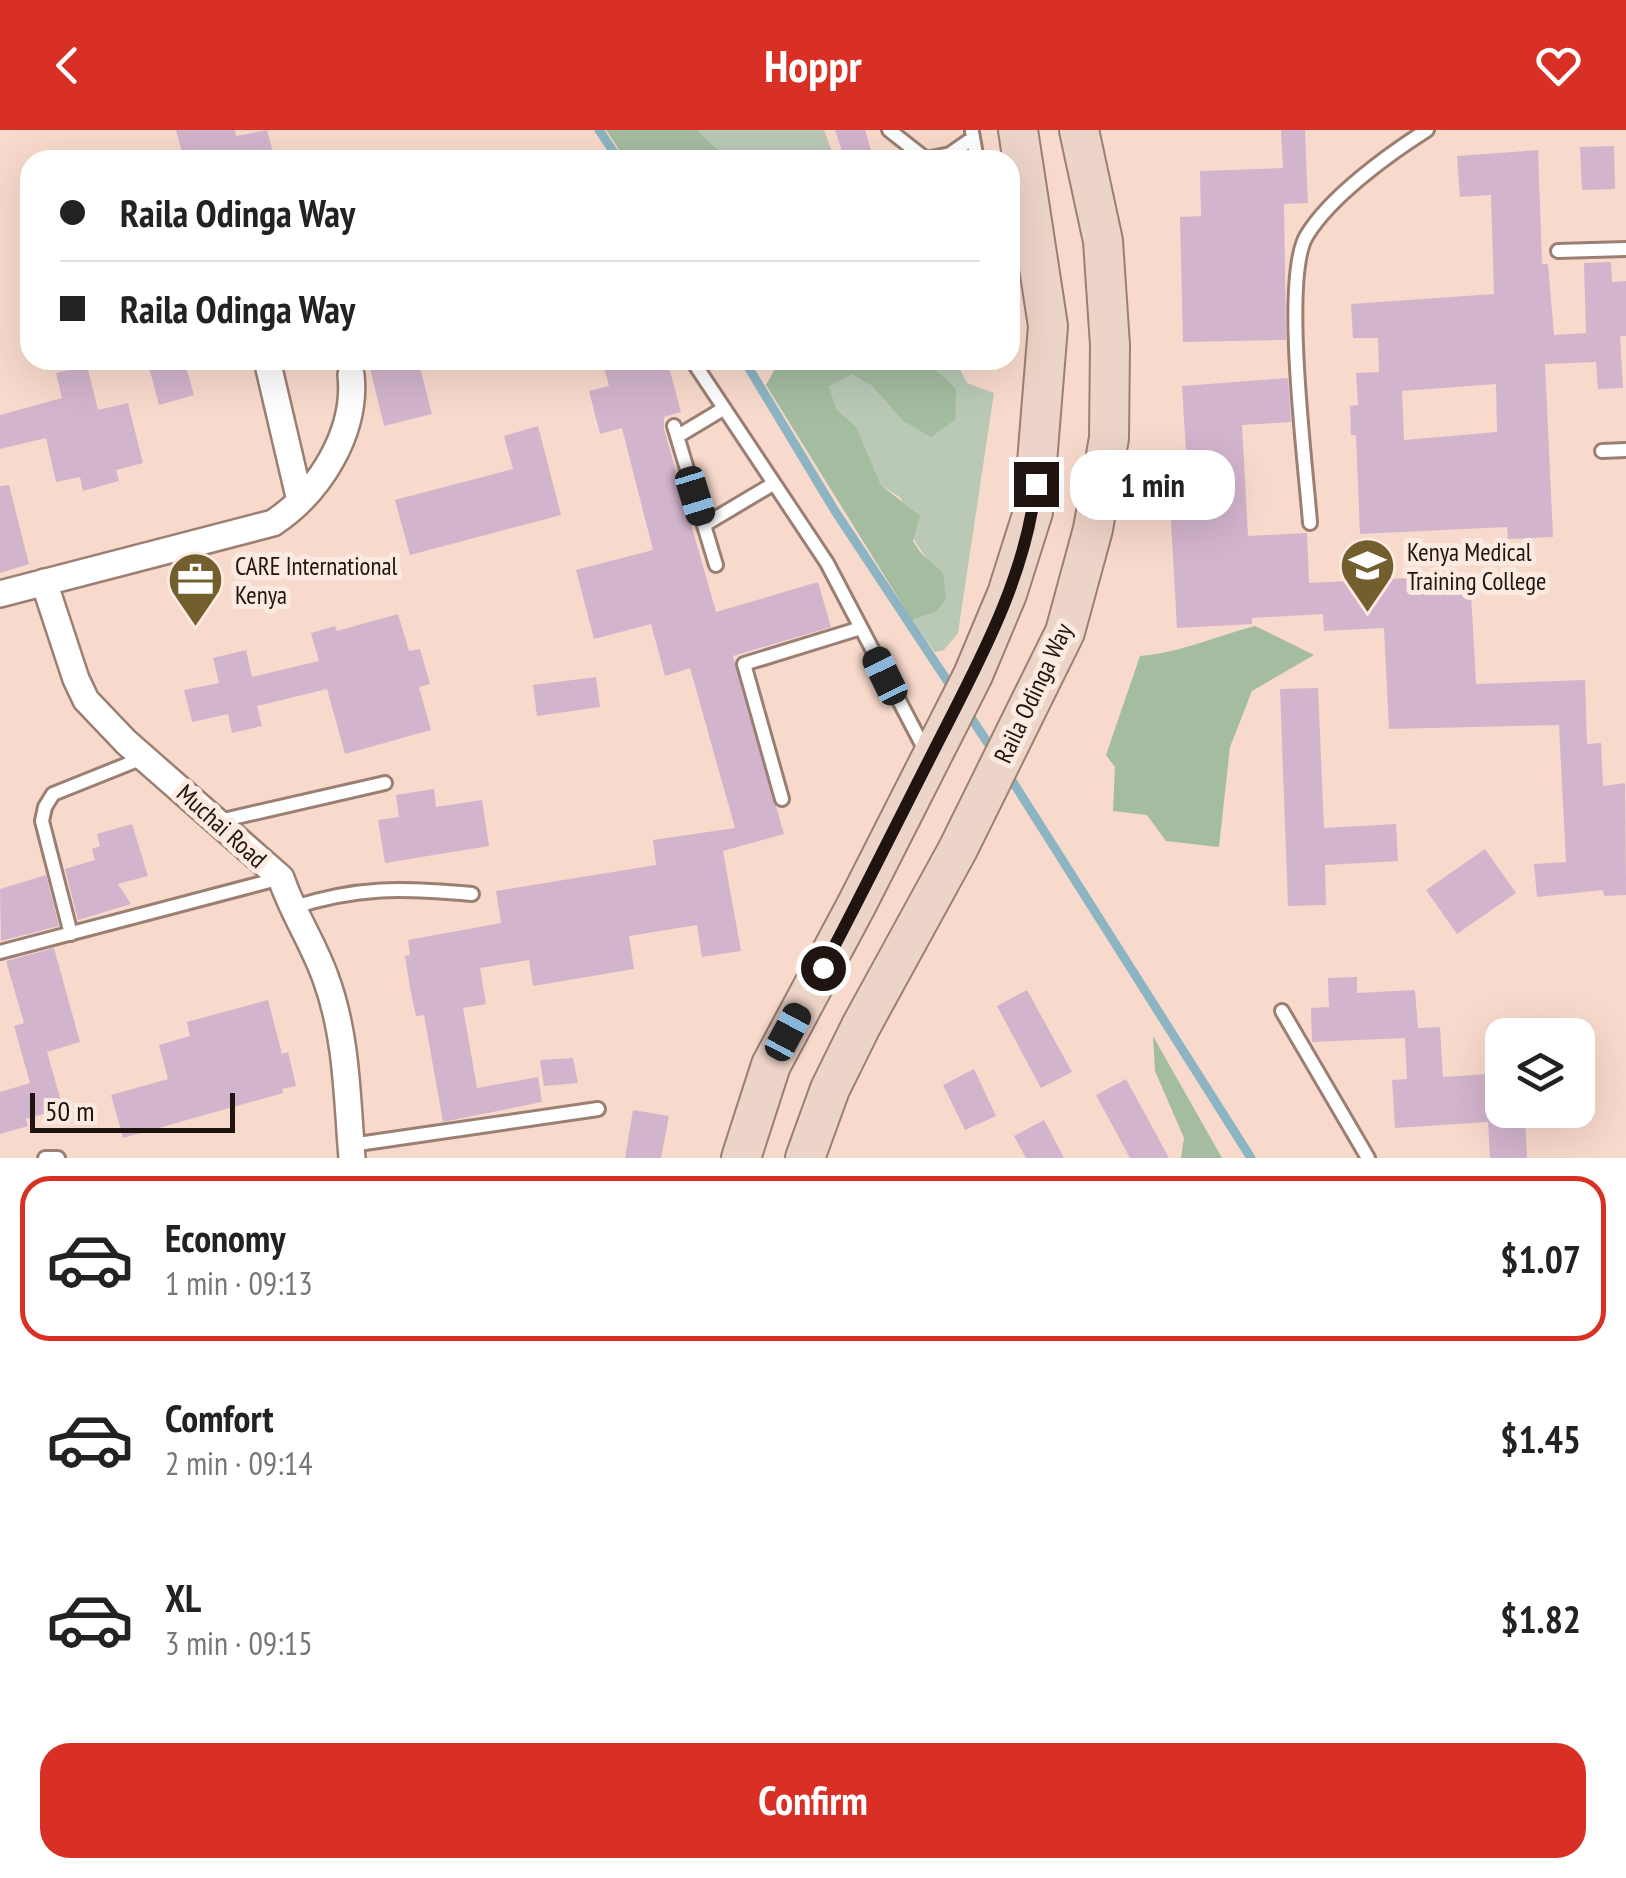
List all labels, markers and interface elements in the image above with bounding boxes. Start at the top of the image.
text: Hoppr [764,36,862,94]
icon: back [40,38,95,93]
icon: heart [1531,38,1586,93]
text: Raila Odinga Way [120,188,355,237]
text: Raila Odinga Way [120,284,355,333]
callout: 1 min [1071,449,1236,519]
route end [1014,462,1059,507]
car [672,463,718,529]
text: 1 min [1120,464,1185,506]
school or university icon: Kenya Medical Training College [1338,536,1398,615]
place label: Kenya Medical Training College [1407,536,1546,597]
office icon: CARE International Kenya [166,550,226,629]
place label: CARE International Kenya [235,550,397,611]
street label: Raila Odinga Way [987,617,1080,768]
car [858,642,912,710]
street label: Muchai Road [170,777,274,875]
route start [801,946,846,991]
car [761,998,815,1066]
map controls [1485,1018,1595,1128]
button: layers [1485,1018,1595,1128]
scale bar [30,1088,235,1133]
text: 50 m [45,1092,94,1129]
text: Economy [165,1213,285,1262]
icon: car [45,1214,135,1304]
text: $1.07 [1500,1234,1581,1283]
text: 1 min · 09:13 [165,1262,313,1304]
text: Comfort [165,1393,274,1442]
icon: car [45,1394,135,1484]
text: $1.45 [1500,1414,1581,1463]
text: 2 min · 09:14 [165,1442,313,1484]
text: XL [165,1573,201,1622]
icon: car [45,1574,135,1664]
text: $1.82 [1500,1594,1581,1643]
text: 3 min · 09:15 [165,1622,313,1664]
button: Confirm [40,1743,1586,1858]

